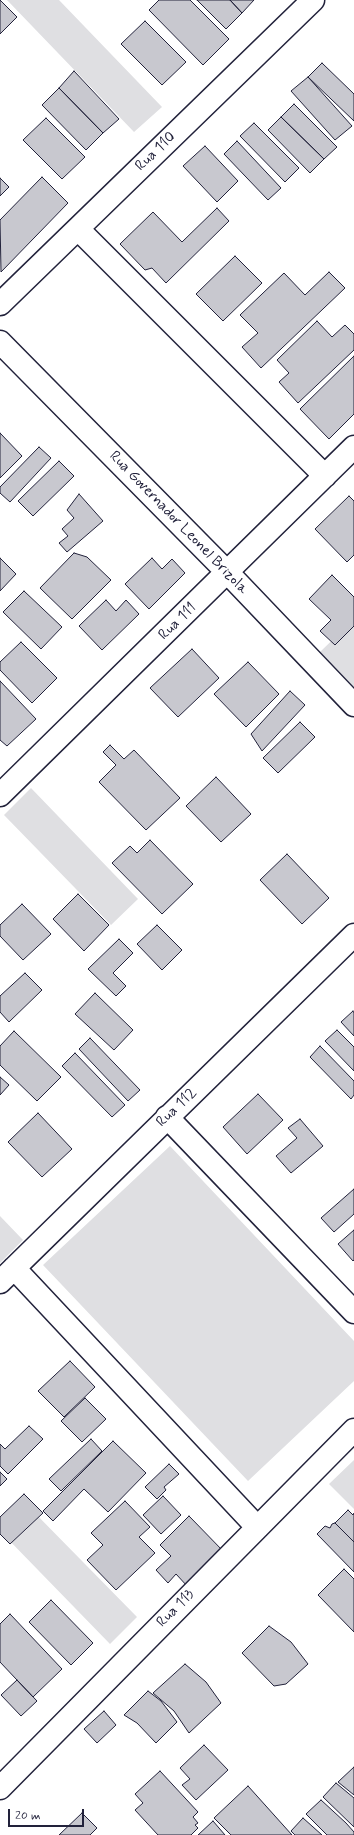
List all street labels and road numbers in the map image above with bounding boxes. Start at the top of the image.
street label: Rua 110 [132,128,180,176]
street label: Rua Governador Leonel Brizola [105,448,251,598]
street label: Rua 111 [155,600,201,644]
street label: Rua 112 [153,1085,201,1131]
street label: Rua 113 [153,1586,199,1632]

